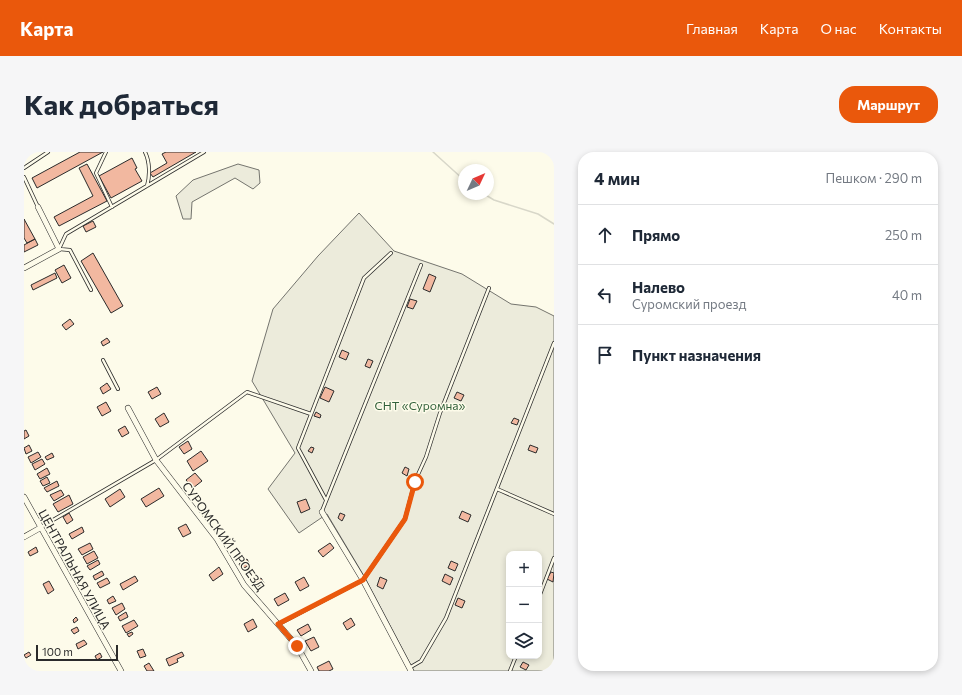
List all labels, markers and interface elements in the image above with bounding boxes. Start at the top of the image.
text: Карта [20,17,73,40]
text: Главная [686,20,738,37]
text: Карта [760,20,798,37]
text: О нас [820,20,857,37]
text: Контакты [879,20,942,37]
button: Маршрут [839,86,938,123]
text: Как добраться [24,87,219,121]
north arrow [458,164,494,200]
text: 4 мин [594,168,640,189]
text: Пешком · 290 m [826,170,922,186]
icon: ahead [594,224,616,246]
text: Прямо [632,226,680,244]
text: 250 m [885,227,922,243]
text: Налево [632,278,685,296]
icon: left [594,284,616,306]
text: 40 m [892,287,922,303]
text: Суромский проезд [632,296,746,312]
icon: arrive [594,344,616,366]
text: Пункт назначения [632,346,761,364]
park label: СНТ «Суромна» [375,398,466,412]
route start [406,473,424,491]
street label: СУРОМСКИЙ ПРОЕЗД [180,479,269,594]
street label: ЦЕНТРАЛЬНАЯ УЛИЦА [36,507,114,631]
map controls [506,551,542,659]
button: + [506,551,542,587]
button: − [506,587,542,623]
button: layers [506,623,542,659]
route end [288,637,306,655]
scale bar [36,643,118,662]
text: 100 m [42,645,73,658]

